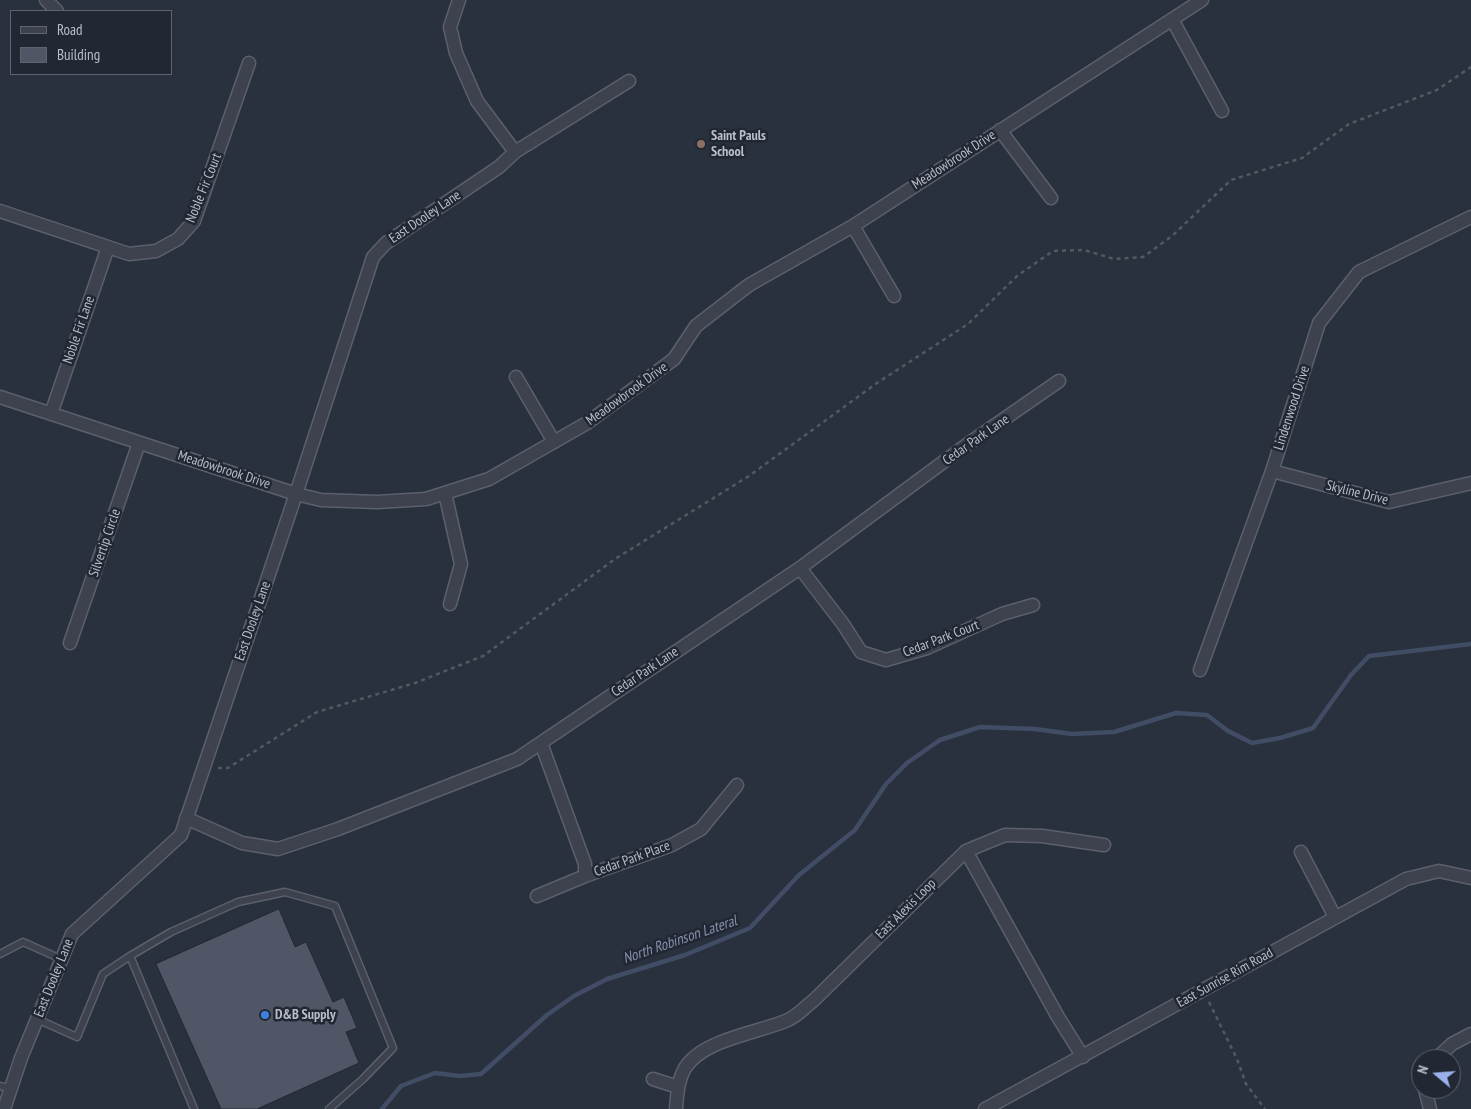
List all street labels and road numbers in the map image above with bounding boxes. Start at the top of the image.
street label: Meadowbrook Drive [909,127,999,193]
street label: Noble Fir Court [182,151,226,225]
street label: East Dooley Lane [386,187,464,247]
street label: Noble Fir Lane [60,294,98,366]
street label: Meadowbrook Drive [583,359,671,429]
street label: Lindenwood Drive [1270,364,1314,452]
street label: Cedar Park Lane [940,411,1012,469]
street label: Meadowbrook Drive [176,447,272,493]
street label: Skyline Drive [1324,477,1390,509]
street label: Silvertip Circle [86,507,124,579]
street label: East Dooley Lane [232,579,274,663]
street label: Cedar Park Court [901,617,981,661]
street label: Cedar Park Lane [608,643,682,701]
street label: Cedar Park Place [592,837,672,881]
street label: East Alexis Loop [872,875,940,943]
street label: East Dooley Lane [31,936,77,1020]
street label: East Sunrise Rim Road [1174,945,1276,1011]

